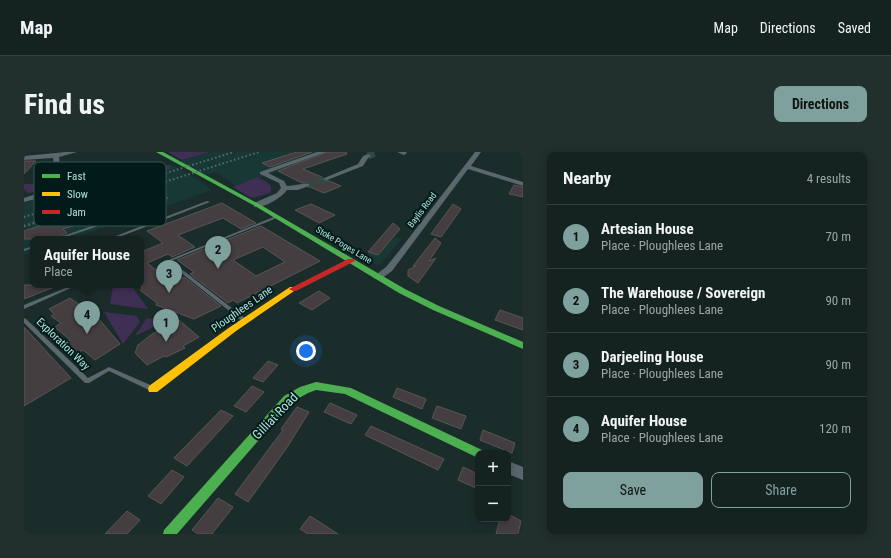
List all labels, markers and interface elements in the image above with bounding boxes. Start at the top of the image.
text: Map [20,16,53,39]
text: Map [714,20,738,36]
text: Directions [760,20,816,36]
text: Saved [838,20,871,36]
button: Directions [774,86,867,122]
text: Find us [24,88,105,121]
legend [34,162,166,226]
text: Nearby [563,168,611,188]
text: Fast [67,170,86,183]
text: 4 results [807,171,851,186]
text: Slow [67,188,88,201]
street label: Baylis Road [406,191,438,229]
text: Jam [67,206,86,219]
text: Artesian House [601,220,694,238]
street label: Stoke Poges Lane [314,224,374,266]
text: 1 [573,229,579,244]
text: 70 m [825,229,851,244]
popup [30,236,144,288]
pin: 2 [205,236,231,269]
text: Place · Ploughlees Lane [601,238,723,253]
text: Aquifer House [44,246,130,264]
pin: 3 [156,260,182,293]
text: Place [44,264,73,279]
street label: Ploughlees Lane [209,283,275,335]
text: The Warehouse / Sovereign [601,284,765,302]
text: 2 [573,293,579,308]
text: 90 m [825,293,851,308]
pin: 4 [74,301,100,334]
text: Place · Ploughlees Lane [601,302,723,317]
pin: 1 [153,309,179,342]
street label: Exploration Way [34,315,93,373]
your location [296,341,316,361]
text: Darjeeling House [601,348,704,366]
text: 3 [573,357,579,372]
text: 90 m [825,357,851,372]
text: Place · Ploughlees Lane [601,366,723,381]
street label: Gilliat Road [249,390,301,442]
text: Aquifer House [601,412,687,430]
text: 4 [573,421,579,436]
text: 120 m [819,421,851,436]
text: Place · Ploughlees Lane [601,430,723,445]
map controls [475,450,511,522]
button: + [475,450,511,486]
button: Save [563,472,703,508]
button: Share [711,472,851,508]
button: − [475,486,511,522]

